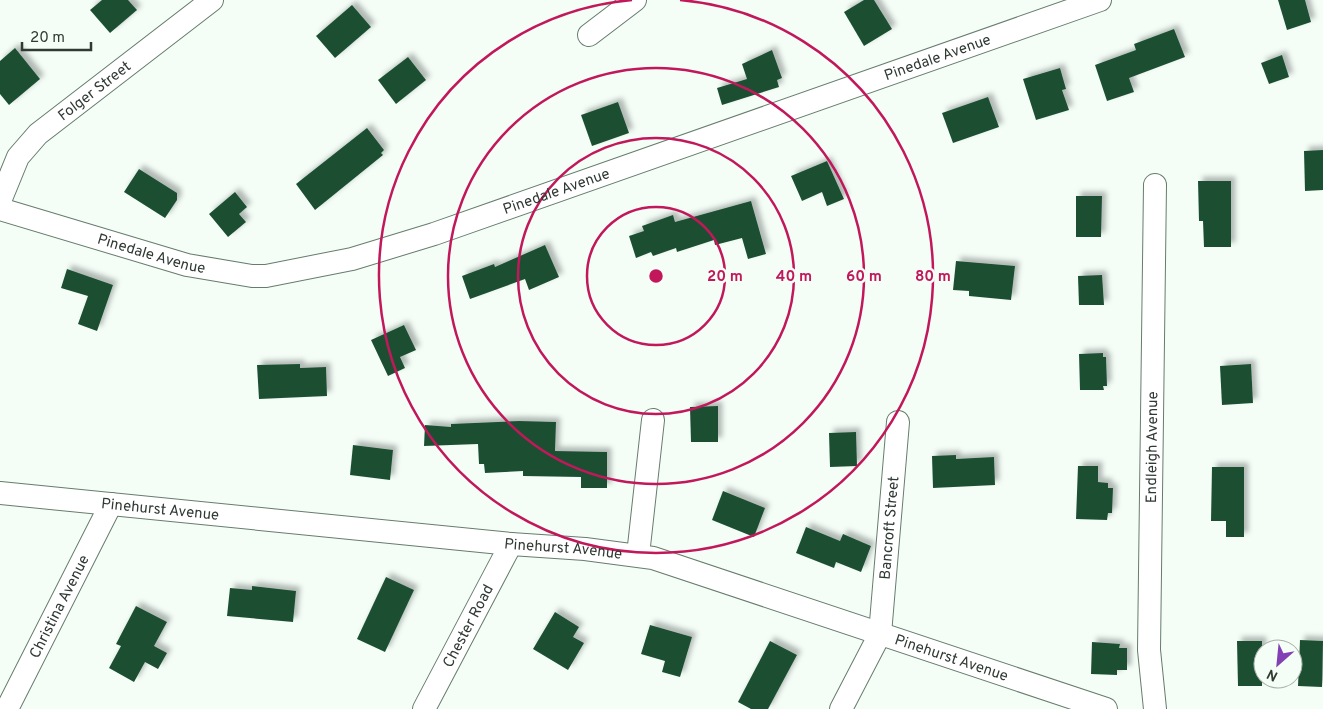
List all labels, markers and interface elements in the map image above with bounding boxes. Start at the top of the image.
scale bar [22,20,91,52]
text: 20 m [30,29,65,48]
street label: Pinedale Avenue [882,31,994,86]
street label: Folger Street [55,58,135,126]
street label: Pinedale Avenue [501,165,613,220]
street label: Pinedale Avenue [95,231,207,279]
centre of rings [647,267,665,285]
text: 20 m [707,268,743,287]
text: 40 m [776,268,812,287]
text: 60 m [846,268,882,287]
text: 80 m [915,268,951,287]
street label: Endleigh Avenue [1143,391,1163,503]
street label: Bancroft Street [877,476,904,580]
street label: Pinehurst Avenue [100,495,220,526]
street label: Pinehurst Avenue [503,535,623,565]
street label: Christina Avenue [26,552,95,662]
street label: Chester Road [440,582,499,671]
street label: Pinehurst Avenue [892,631,1010,687]
north arrow [1253,639,1303,689]
text: N [1264,664,1281,684]

